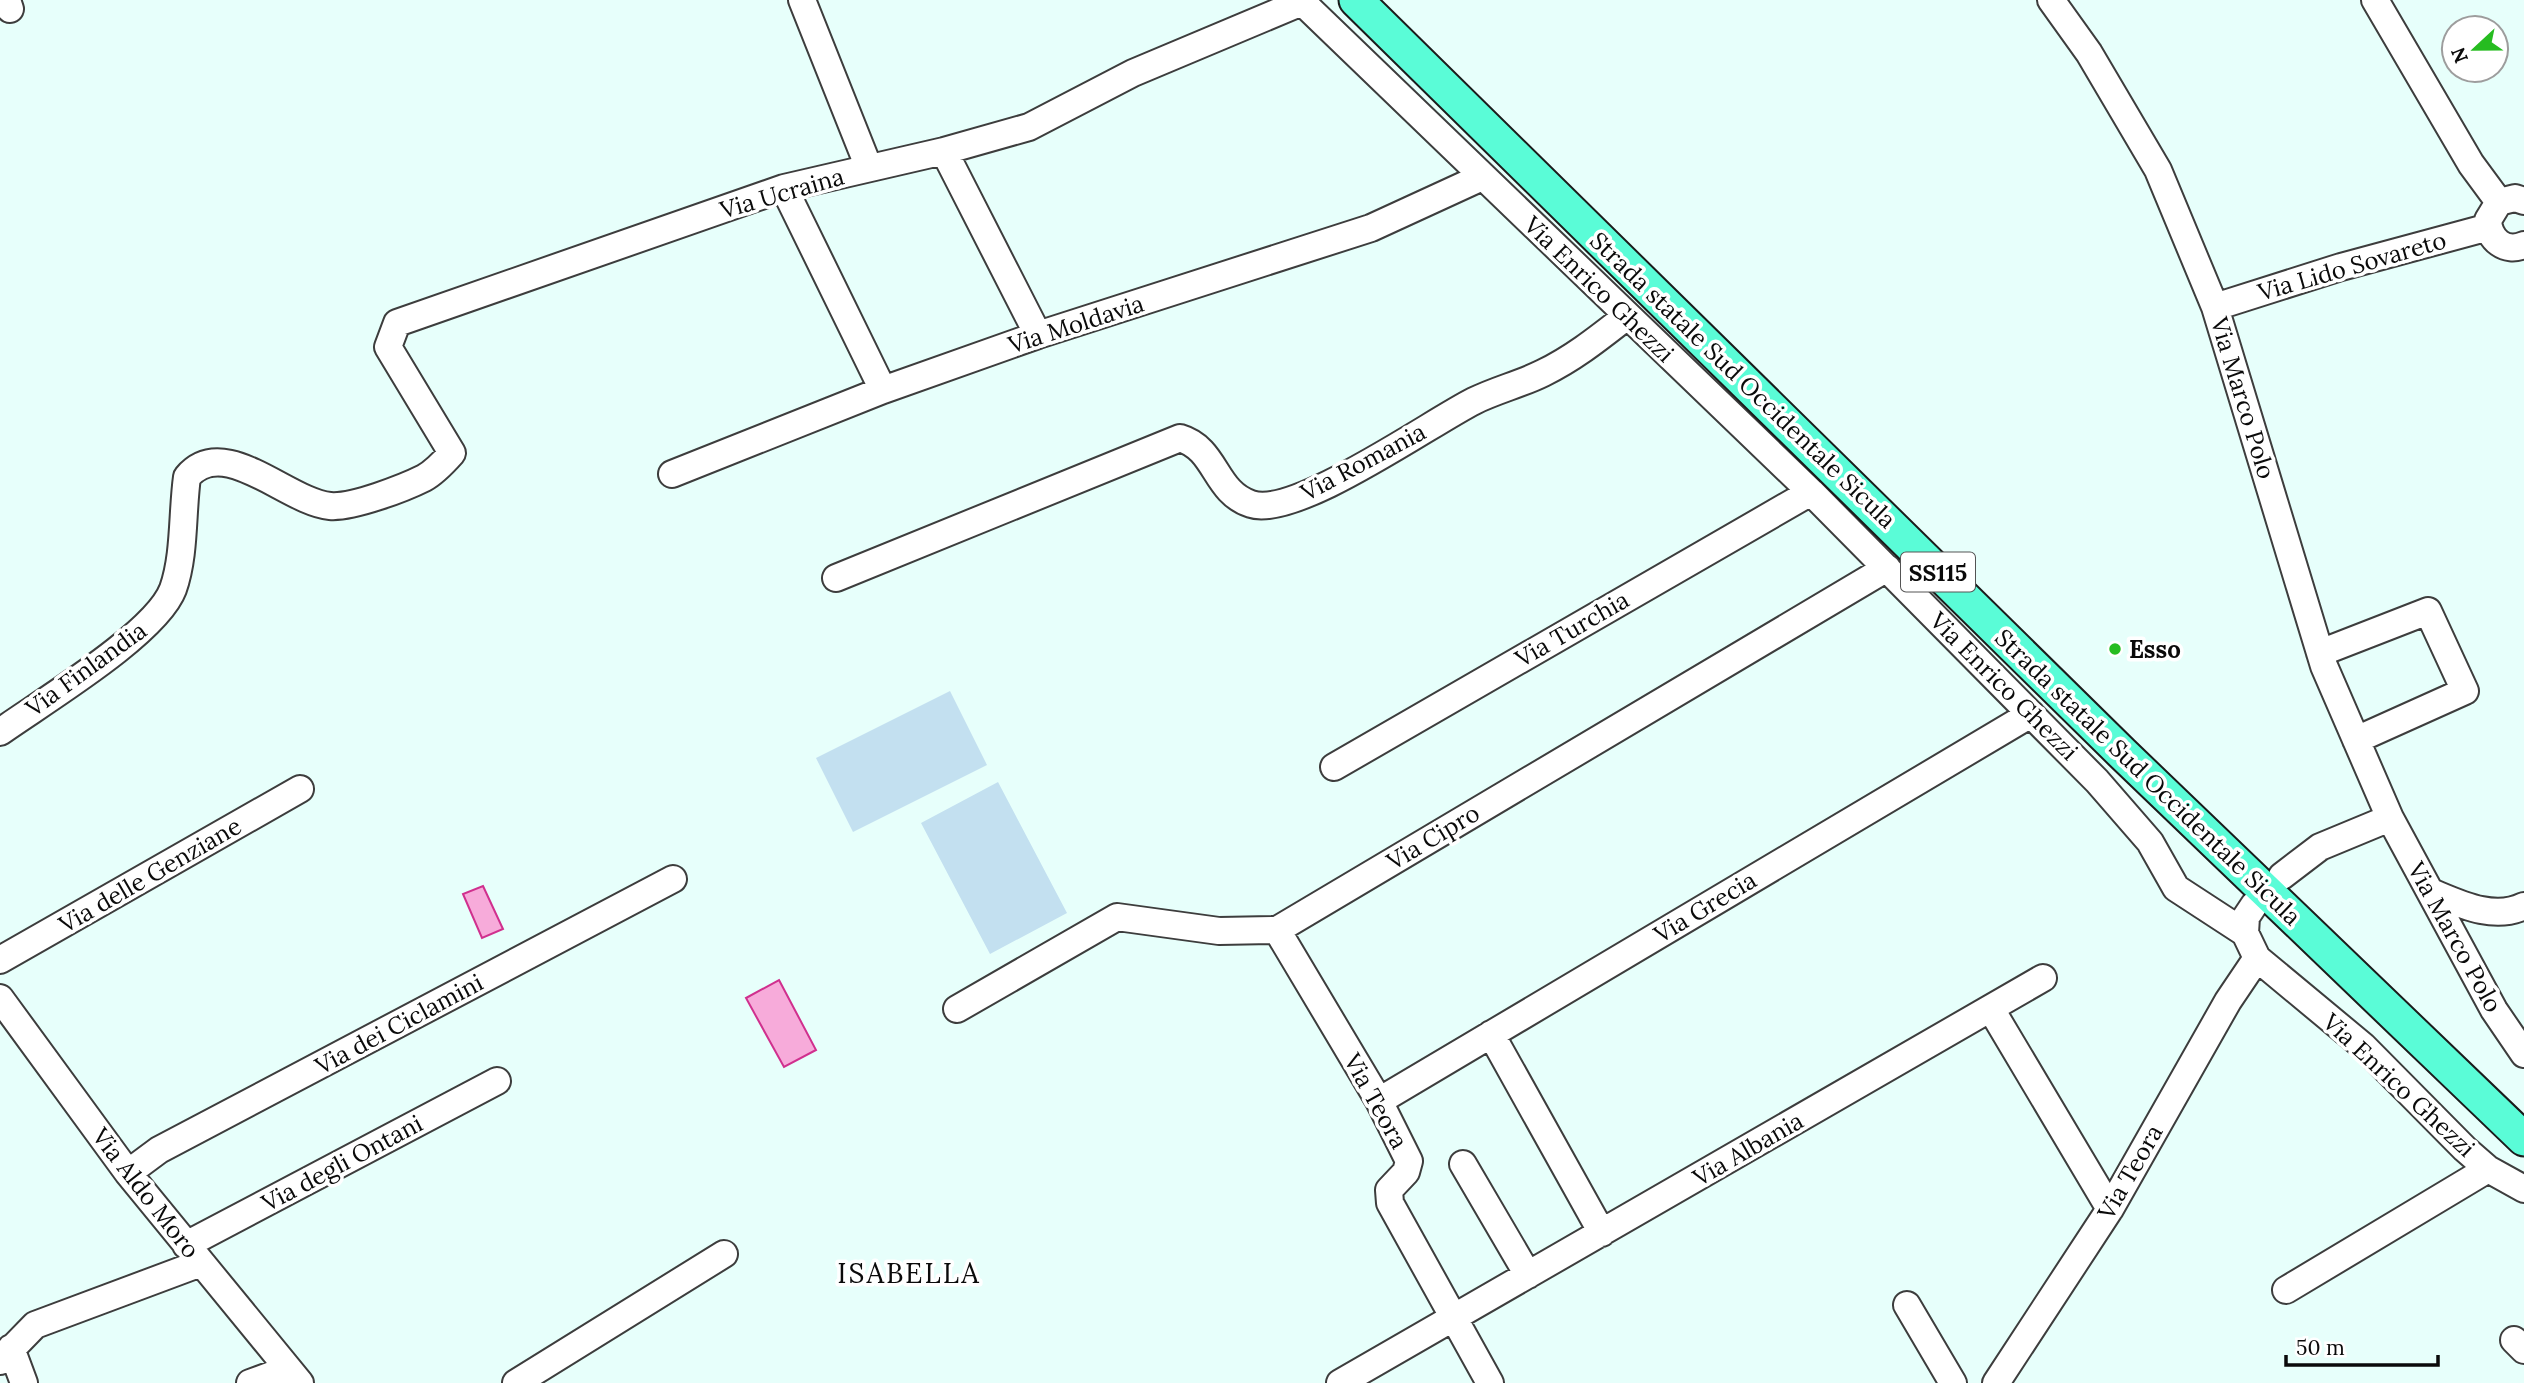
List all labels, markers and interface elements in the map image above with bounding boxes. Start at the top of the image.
north arrow [2440,14,2510,84]
text: N [2445,44,2473,67]
street label: Via Ucraina [716,161,848,226]
street label: Via Enrico Ghezzi [1517,209,1681,369]
street label: Via Lido Sovareto [2253,224,2450,308]
street label: Strada statale Sud Occidentale Sicula [1583,225,1903,535]
street label: Via Moldavia [1003,287,1148,361]
street label: Via Marco Polo [2203,313,2282,483]
street label: Via Romania [1294,416,1431,508]
road number: SS115 [1901,552,1975,592]
street label: Via Turchia [1509,584,1635,675]
street label: Via Enrico Ghezzi [1923,605,2085,767]
street label: Via Finlandia [19,615,153,724]
street label: Strada statale Sud Occidentale Sicula [1988,622,2308,932]
place label: Esso [2129,634,2181,665]
marker: Esso [2107,641,2123,657]
street label: Via Cipro [1380,797,1485,877]
street label: Via delle Genziane [52,810,247,940]
street label: Via Marco Polo [2400,855,2509,1018]
street label: Via Grecia [1647,864,1762,950]
street label: Via dei Ciclamini [309,967,488,1082]
street label: Via Enrico Ghezzi [2316,1006,2482,1164]
street label: Via Teora [1337,1047,1415,1154]
street label: Via Albania [1686,1105,1809,1194]
street label: Via degli Ontani [255,1108,428,1219]
street label: Via Teora [2090,1119,2170,1226]
street label: Via Aldo Moro [85,1121,207,1264]
district label: ISABELLA [837,1255,981,1291]
scale bar [2286,1324,2438,1368]
text: 50 m [2296,1334,2345,1361]

